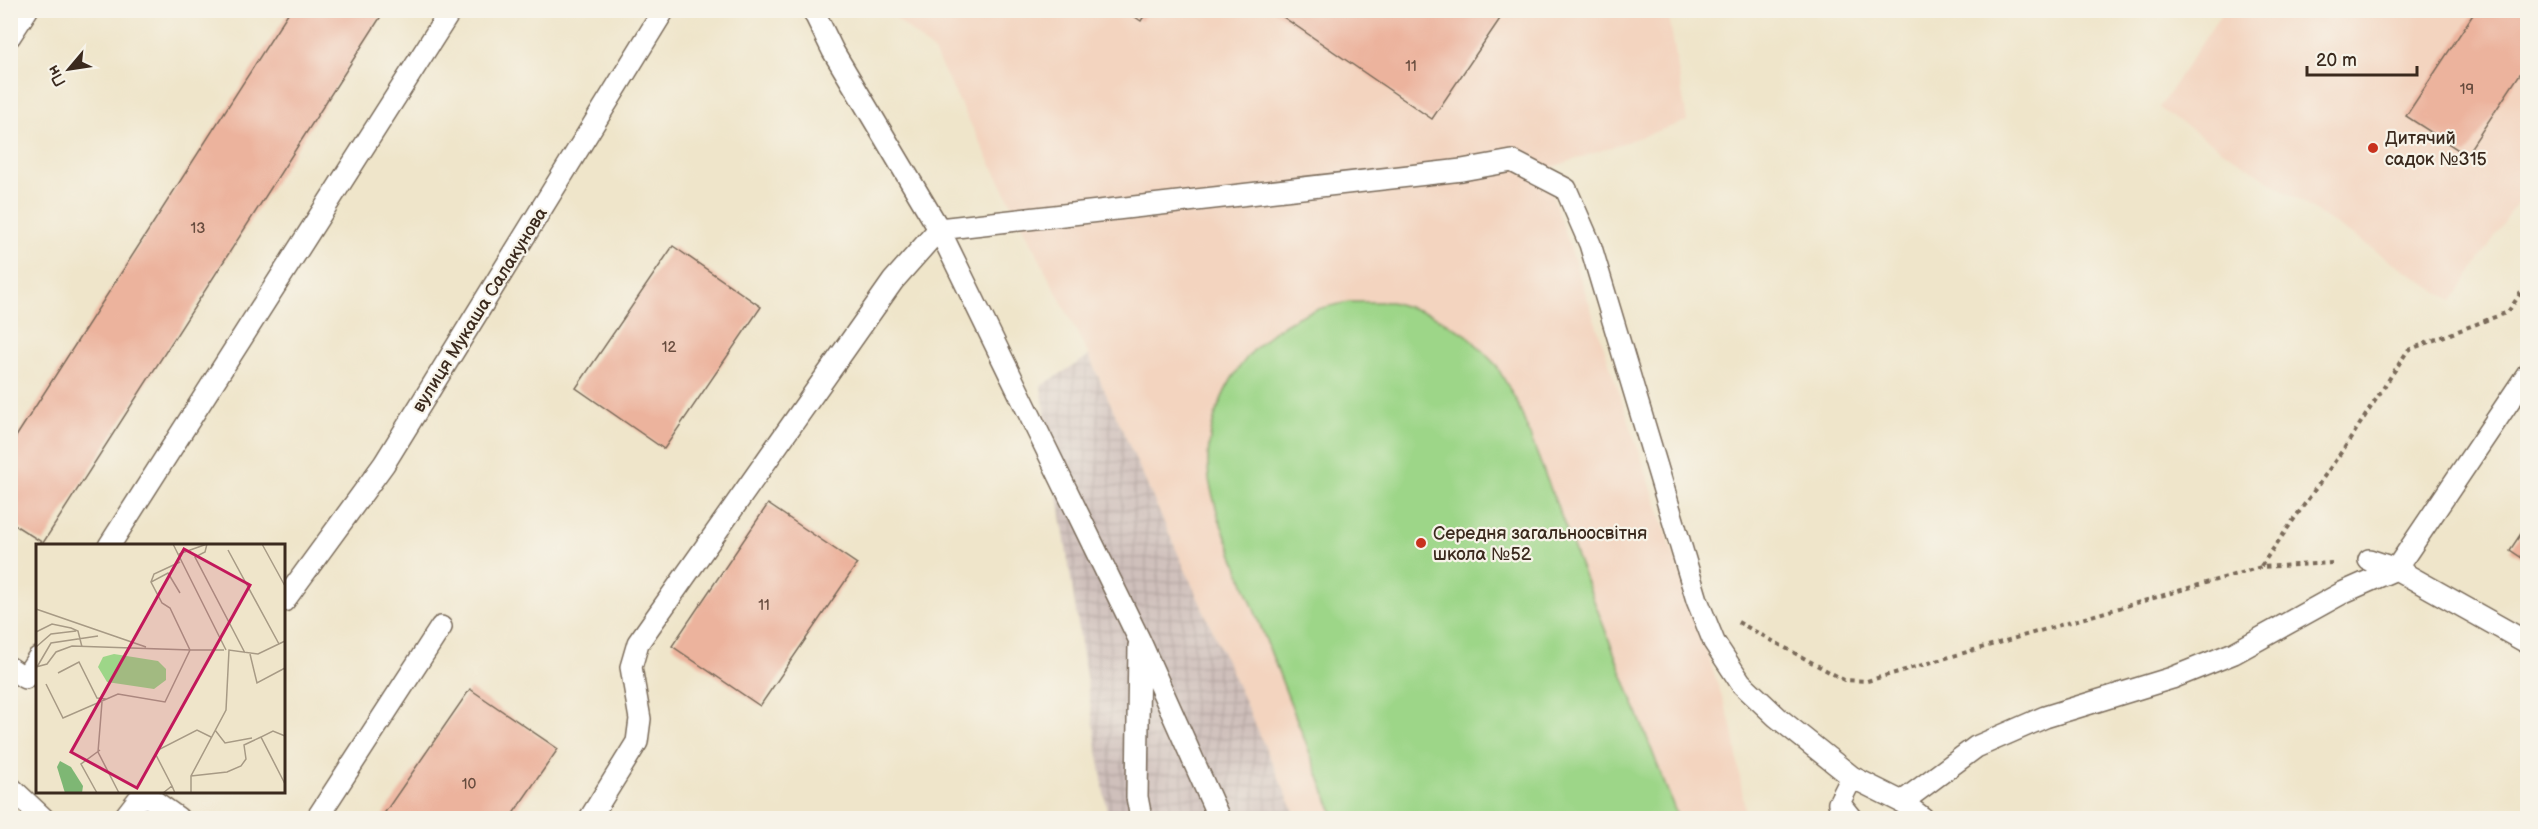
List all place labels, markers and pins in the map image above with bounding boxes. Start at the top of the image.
place label: Дитячий садок №315 [2385,128,2487,170]
marker: Дитячий садок №315 [2366,141,2380,155]
place label: Середня загальноосвітня школа №52 [1433,523,1647,565]
marker: Середня загальноосвітня школа №52 [1414,536,1428,550]

